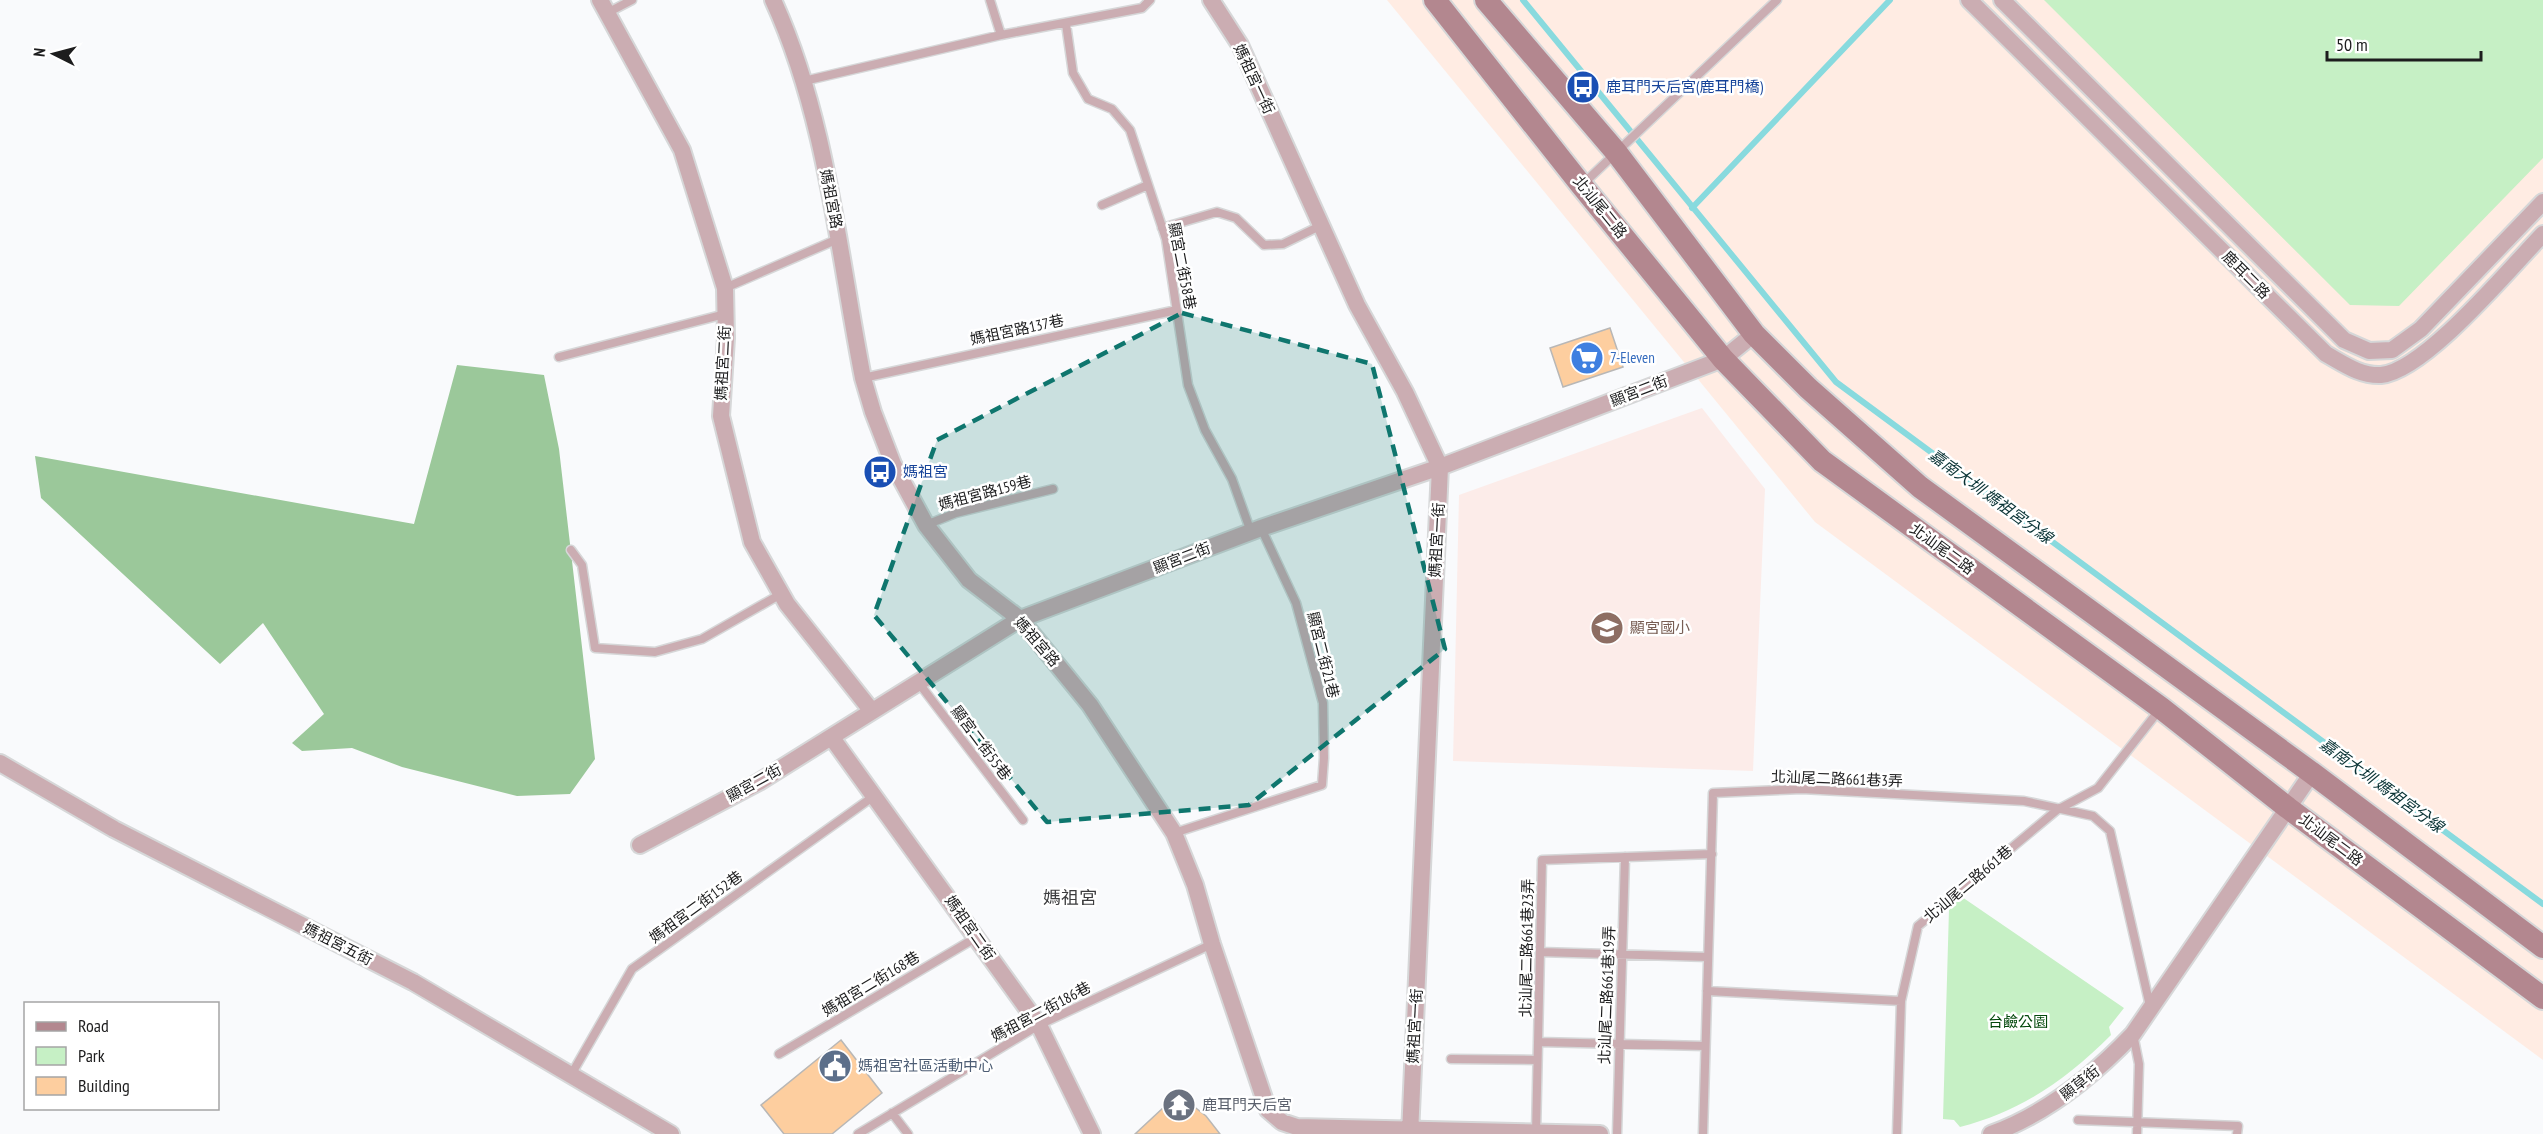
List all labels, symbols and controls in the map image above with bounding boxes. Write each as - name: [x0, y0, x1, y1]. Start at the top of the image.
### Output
- north arrow: [24, 24, 84, 84]
- scale bar: [2327, 24, 2482, 62]
- text: 50 m: [2336, 33, 2368, 56]
- street label: 媽祖宮一街: [1230, 41, 1279, 117]
- text: N: [29, 47, 49, 58]
- bus stop icon: 鹿耳門天后宮(鹿耳門橋): [1565, 69, 1601, 105]
- place label: 鹿耳門天后宮(鹿耳門橋): [1606, 77, 1763, 96]
- street label: 媽祖宮路: [816, 168, 847, 230]
- street label: 北汕尾二路: [1569, 172, 1631, 242]
- street label: 顯宮二街58巷: [1165, 221, 1200, 311]
- street label: 鹿耳二路: [2218, 247, 2274, 303]
- street label: 媽祖宮路137巷: [968, 310, 1065, 349]
- street label: 媽祖宮二街: [711, 325, 734, 401]
- supermarket icon: 7-Eleven: [1569, 340, 1605, 376]
- place label: 7-Eleven: [1610, 348, 1655, 367]
- street label: 顯宮二街: [1607, 371, 1670, 410]
- water label: 嘉南大圳 媽祖宮分線: [1925, 445, 2058, 549]
- bus stop icon: 媽祖宮: [862, 454, 898, 490]
- place label: 媽祖宮: [903, 462, 948, 481]
- street label: 媽祖宮路159巷: [936, 471, 1033, 514]
- street label: 媽祖宮一街: [1425, 502, 1448, 578]
- street label: 北汕尾二路: [1906, 519, 1978, 578]
- street label: 顯宮二街: [1150, 538, 1213, 577]
- street label: 顯宮二街21巷: [1304, 610, 1343, 700]
- school or university icon: 顯宮國小: [1589, 610, 1625, 646]
- street label: 媽祖宮路: [1011, 613, 1064, 671]
- place label: 顯宮國小: [1630, 618, 1690, 637]
- street label: 顯宮二街55巷: [947, 702, 1016, 784]
- water label: 嘉南大圳 媽祖宮分線: [2316, 734, 2449, 838]
- street label: 顯宮二街: [723, 760, 785, 805]
- street label: 北汕尾二路661巷3弄: [1771, 767, 1903, 790]
- street label: 北汕尾二路: [2296, 809, 2367, 870]
- street label: 北汕尾二路661巷: [1919, 841, 2016, 926]
- street label: 媽祖宮二街152巷: [646, 867, 746, 947]
- street label: 北汕尾二路661巷23弄: [1516, 878, 1537, 1018]
- district label: 媽祖宮: [1043, 886, 1097, 909]
- street label: 媽祖宮二街: [941, 892, 1000, 964]
- street label: 媽祖宮五街: [300, 918, 376, 969]
- street label: 北汕尾二路661巷19弄: [1595, 925, 1618, 1065]
- street label: 媽祖宮二街168巷: [819, 947, 923, 1020]
- street label: 媽祖宮二街186巷: [988, 977, 1094, 1046]
- street label: 媽祖宮一街: [1403, 988, 1426, 1064]
- legend: [24, 1002, 219, 1110]
- park label: 台鹼公園: [1988, 1012, 2048, 1031]
- text: Road: [78, 1014, 109, 1037]
- text: Park: [78, 1044, 105, 1067]
- public building icon: 媽祖宮社區活動中心: [817, 1048, 853, 1084]
- place label: 媽祖宮社區活動中心: [858, 1056, 993, 1075]
- street label: 顯草街: [2056, 1061, 2103, 1104]
- text: Building: [78, 1074, 130, 1097]
- temple icon: 鹿耳門天后宮: [1161, 1087, 1197, 1123]
- place label: 鹿耳門天后宮: [1202, 1095, 1292, 1114]

